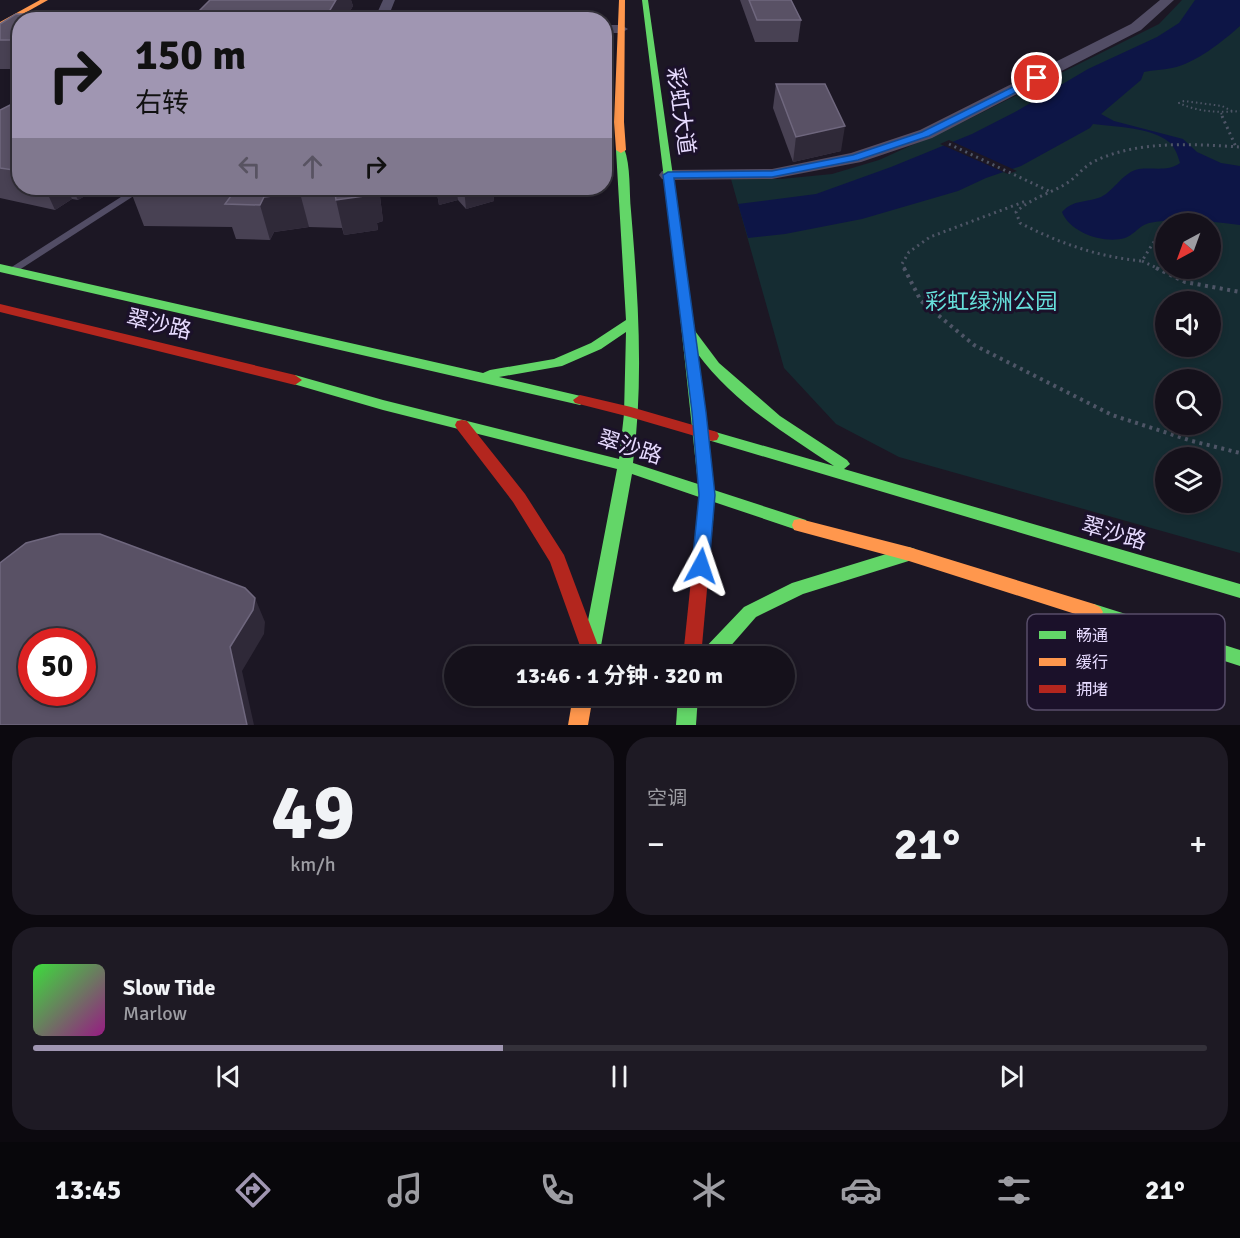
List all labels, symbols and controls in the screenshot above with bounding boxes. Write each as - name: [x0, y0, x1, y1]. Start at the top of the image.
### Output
- text: 150 m: [135, 30, 246, 81]
- icon: right: [36, 36, 114, 114]
- pin: [1011, 52, 1062, 103]
- icon: arrive: [1020, 61, 1053, 94]
- street label: 彩虹大道: [662, 66, 700, 156]
- text: 右转: [135, 87, 189, 120]
- icon: left: [233, 150, 266, 183]
- icon: ahead: [296, 150, 329, 183]
- icon: right: [359, 150, 392, 183]
- north arrow: [1155, 213, 1221, 279]
- map controls: [1155, 213, 1221, 513]
- park label: 彩虹绿洲公园: [925, 288, 1057, 315]
- button: sound: [1155, 291, 1221, 357]
- street label: 翠沙路: [124, 303, 194, 345]
- button: search: [1155, 369, 1221, 435]
- street label: 翠沙路: [594, 424, 666, 470]
- button: layers: [1155, 447, 1221, 513]
- street label: 翠沙路: [1079, 511, 1149, 555]
- position arrow: [669, 534, 733, 598]
- legend: [1027, 614, 1225, 710]
- text: 畅通: [1076, 626, 1108, 646]
- speed limit sign: 50: [18, 628, 96, 706]
- text: 缓行: [1076, 653, 1108, 673]
- text: 13:46 · 1 分钟 · 320 m: [516, 662, 723, 689]
- text: 拥堵: [1076, 680, 1108, 700]
- text: 49: [271, 765, 355, 861]
- text: 空调: [647, 786, 687, 811]
- text: 21°: [894, 817, 960, 872]
- text: −: [647, 824, 665, 865]
- text: +: [1189, 824, 1207, 865]
- text: km/h: [290, 852, 336, 877]
- text: Slow Tide: [123, 974, 215, 1001]
- text: Marlow: [123, 1001, 187, 1026]
- icon: previous: [212, 1060, 245, 1093]
- icon: pause: [603, 1060, 636, 1093]
- icon: next: [995, 1060, 1028, 1093]
- icon: directions: [232, 1169, 274, 1211]
- icon: music: [384, 1169, 426, 1211]
- icon: phone: [536, 1169, 578, 1211]
- icon: climate: [688, 1169, 730, 1211]
- icon: car: [840, 1169, 882, 1211]
- icon: filters: [993, 1169, 1035, 1211]
- text: 13:45: [55, 1174, 121, 1207]
- text: 21°: [1145, 1174, 1185, 1207]

